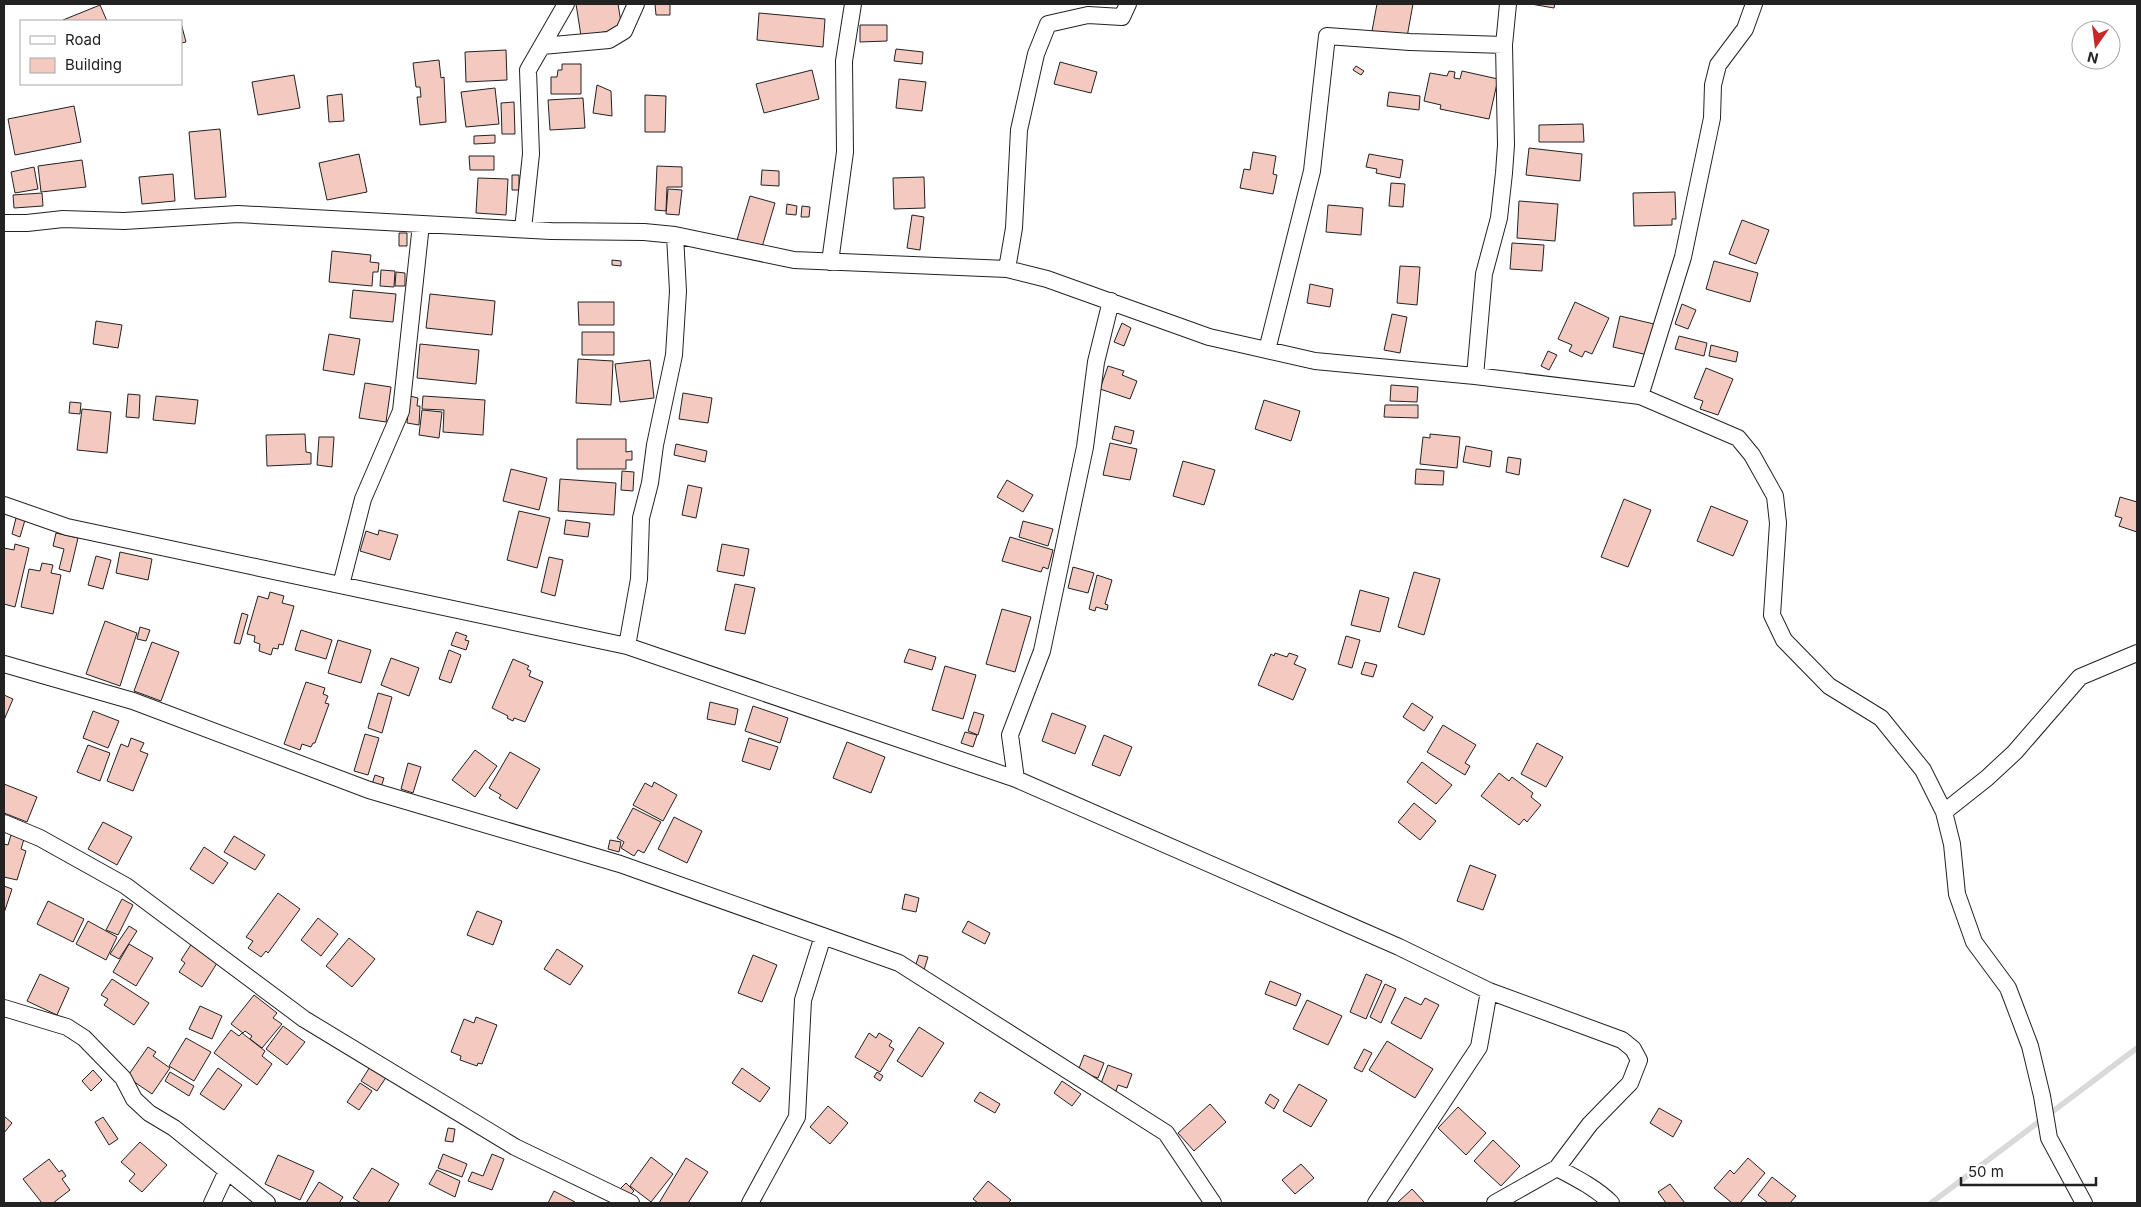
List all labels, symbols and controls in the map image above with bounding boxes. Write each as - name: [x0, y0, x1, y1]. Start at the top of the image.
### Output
- legend: [20, 20, 182, 85]
- north arrow: [2071, 20, 2121, 70]
- text: Road: [65, 30, 101, 49]
- text: N: [2086, 49, 2100, 68]
- text: Building: [65, 55, 122, 74]
- scale bar: [1961, 1154, 2096, 1186]
- text: 50 m: [1968, 1162, 2004, 1181]

